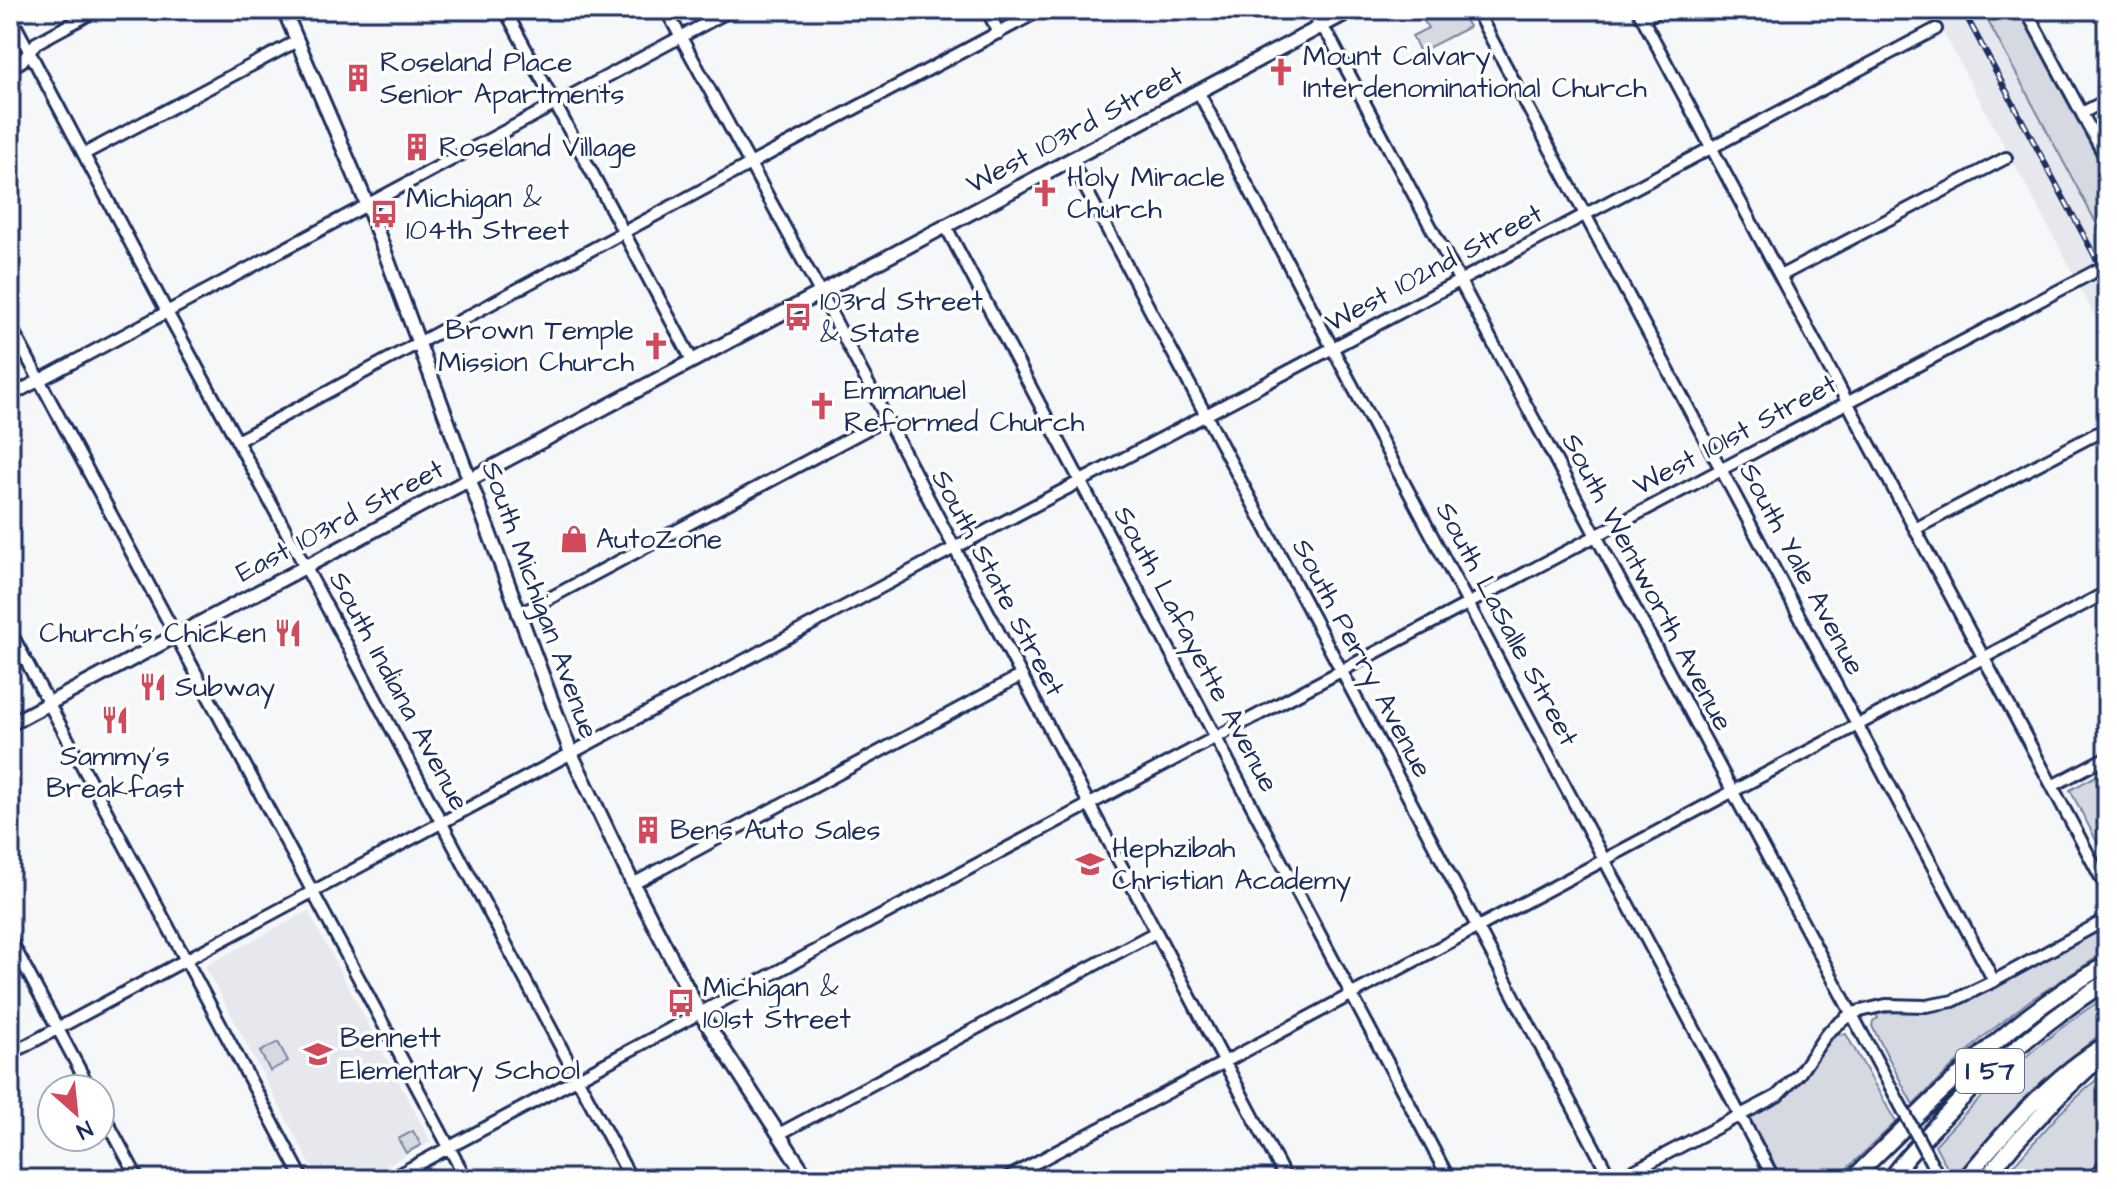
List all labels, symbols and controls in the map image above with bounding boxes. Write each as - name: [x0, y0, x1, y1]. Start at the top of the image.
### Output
- place label: Mount Calvary Interdenominational Church: [1303, 37, 1647, 108]
- place label: Roseland Place Senior Apartments: [380, 43, 625, 114]
- street label: West 103rd Street: [959, 56, 1191, 204]
- church icon: Mount Calvary Interdenominational Church: [1266, 57, 1296, 87]
- building icon: Roseland Place Senior Apartments: [343, 63, 373, 93]
- place label: Roseland Village: [439, 128, 637, 168]
- building icon: Roseland Village: [402, 132, 432, 162]
- place label: Holy Miracle Church: [1067, 158, 1225, 229]
- church icon: Holy Miracle Church: [1030, 178, 1060, 208]
- place label: Michigan & 104th Street: [406, 179, 570, 250]
- street label: West 102nd Street: [1318, 194, 1550, 342]
- bus stop icon: Michigan & 104th Street: [369, 199, 399, 229]
- place label: 103rd Street & State: [820, 282, 984, 353]
- bus stop icon: 103rd Street & State: [783, 302, 813, 332]
- place label: Brown Temple Mission Church: [438, 311, 634, 382]
- church icon: Brown Temple Mission Church: [641, 331, 671, 361]
- street label: West 101st Street: [1626, 364, 1844, 505]
- place label: Emmanuel Reformed Church: [844, 371, 1085, 442]
- church icon: Emmanuel Reformed Church: [807, 391, 837, 421]
- street label: South Wentworth Avenue: [1552, 426, 1742, 738]
- street label: East 103rd Street: [229, 449, 451, 592]
- street label: South Michigan Avenue: [471, 456, 608, 744]
- street label: South Yale Avenue: [1730, 456, 1874, 682]
- street label: South State Street: [922, 463, 1075, 704]
- street label: South LaSalle Street: [1426, 495, 1588, 754]
- street label: South Lafayette Avenue: [1102, 499, 1288, 800]
- place label: AutoZone: [596, 520, 722, 559]
- shop icon: AutoZone: [559, 524, 589, 554]
- street label: South Perry Avenue: [1281, 531, 1442, 785]
- street label: South Indiana Avenue: [319, 564, 479, 818]
- place label: Church's Chicken: [39, 614, 266, 653]
- restaurant icon: Church's Chicken: [273, 618, 303, 648]
- place label: Subway: [175, 668, 275, 709]
- restaurant icon: Subway: [138, 672, 168, 702]
- restaurant icon: Sammy's Breakfast: [100, 705, 130, 735]
- place label: Sammy's Breakfast: [46, 737, 185, 808]
- place label: Bens Auto Sales: [670, 811, 881, 850]
- building icon: Bens Auto Sales: [633, 815, 663, 845]
- place label: Hephzibah Christian Academy: [1112, 829, 1351, 902]
- school or university icon: Hephzibah Christian Academy: [1075, 849, 1105, 879]
- place label: Michigan & 101st Street: [703, 968, 851, 1039]
- bus stop icon: Michigan & 101st Street: [666, 988, 696, 1018]
- place label: Bennett Elementary School: [340, 1019, 580, 1092]
- school or university icon: Bennett Elementary School: [303, 1039, 333, 1069]
- road number: I 57: [1956, 1049, 2024, 1093]
- north arrow: [36, 1073, 116, 1153]
- text: N: [71, 1113, 98, 1147]

